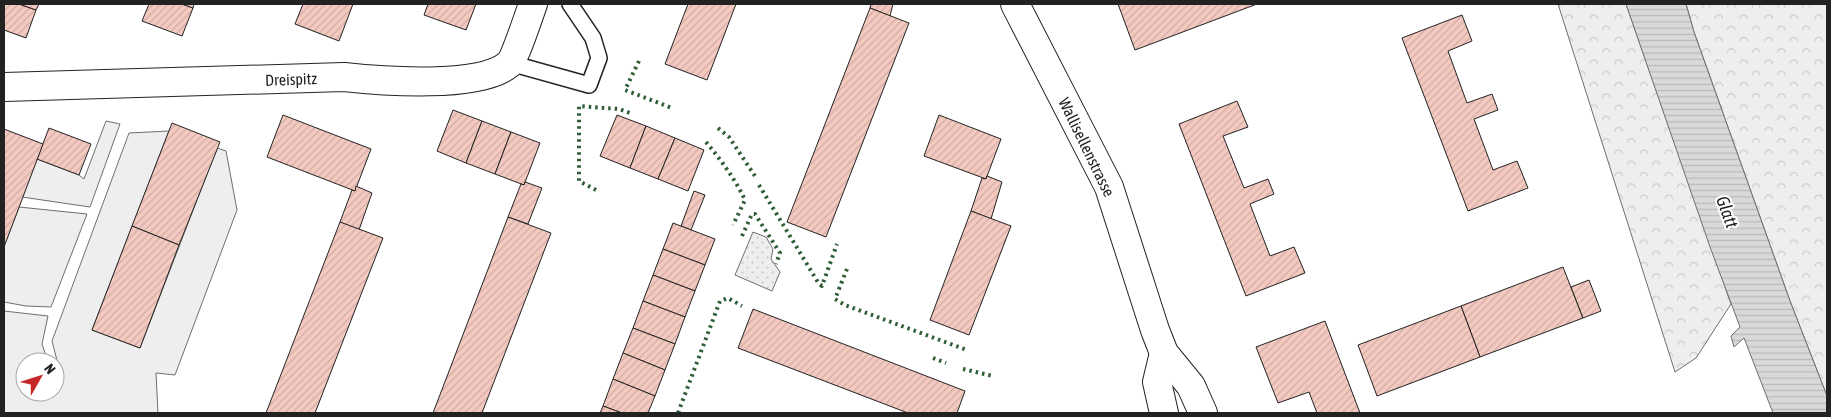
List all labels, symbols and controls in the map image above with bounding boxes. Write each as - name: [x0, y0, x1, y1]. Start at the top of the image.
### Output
- street label: Dreispitz: [265, 69, 318, 90]
- street label: Wallisellenstrasse: [1055, 95, 1119, 199]
- water label: Glatt: [1712, 193, 1743, 232]
- north arrow: [15, 352, 65, 402]
- text: N: [41, 361, 59, 377]

